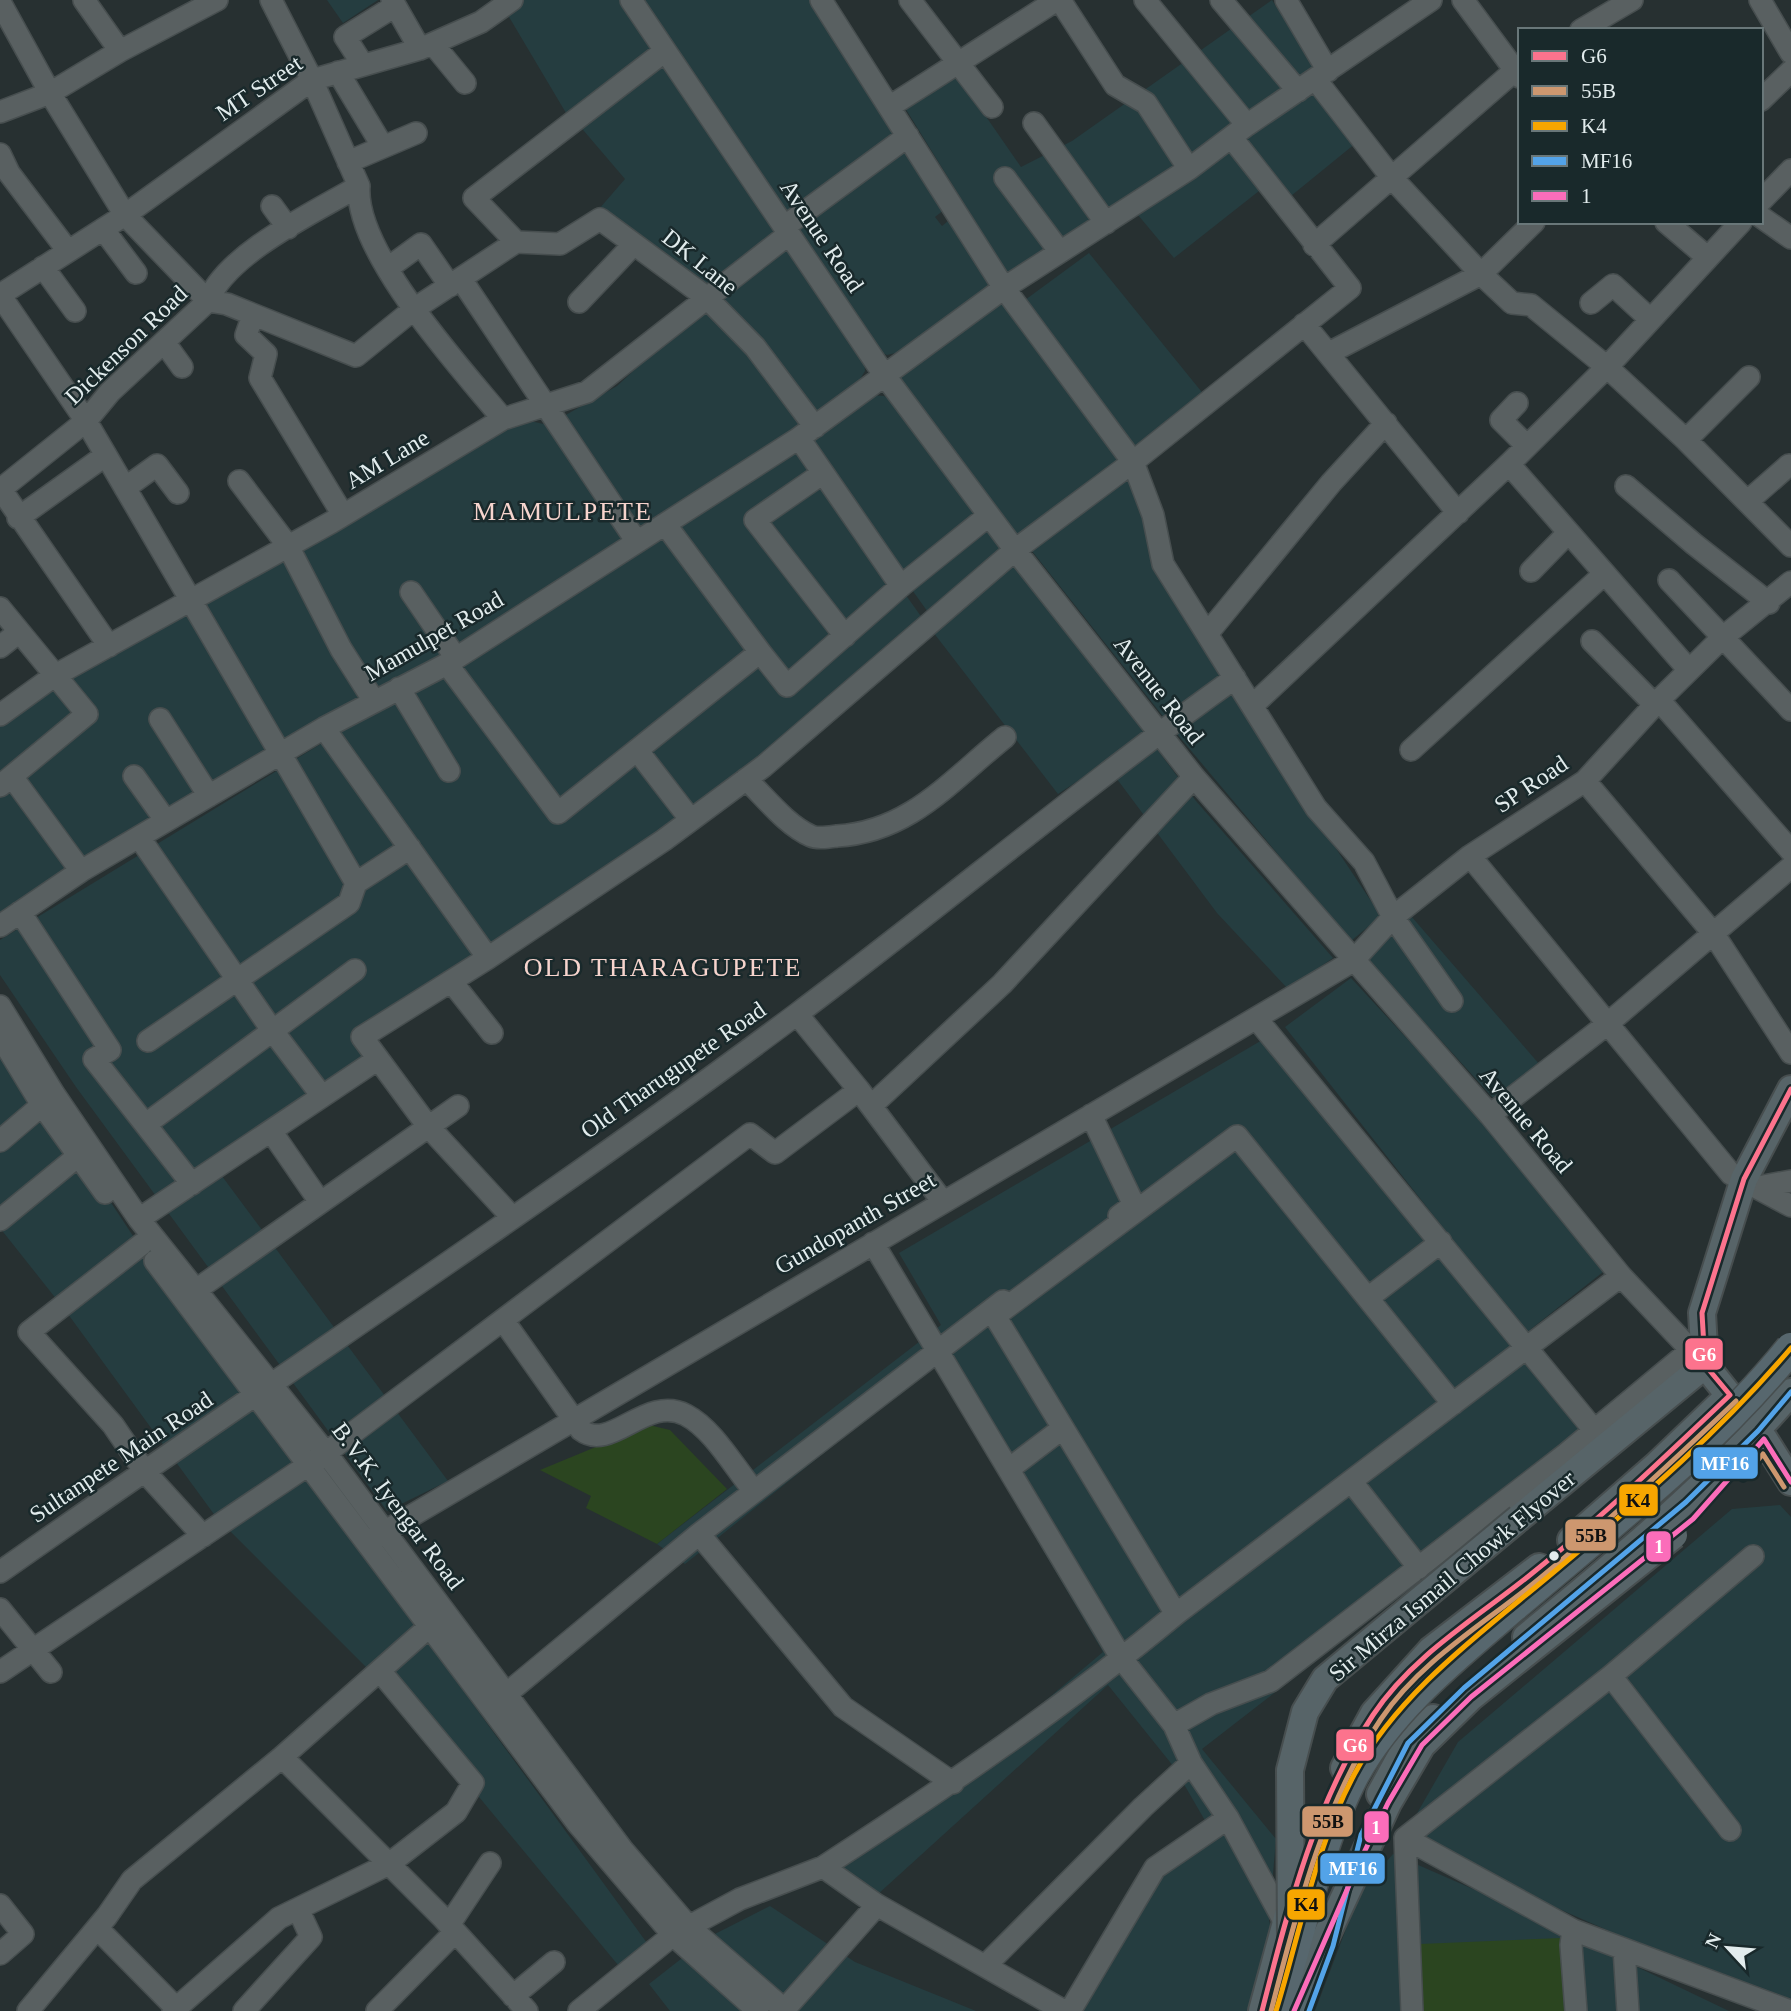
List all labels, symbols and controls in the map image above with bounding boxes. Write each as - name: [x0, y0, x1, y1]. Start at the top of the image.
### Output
- legend: [1518, 28, 1763, 224]
- text: G6: [1581, 44, 1607, 68]
- street label: MT Street: [211, 50, 307, 126]
- text: 55B: [1581, 79, 1616, 103]
- text: K4: [1581, 114, 1607, 138]
- text: MF16: [1581, 149, 1632, 173]
- street label: Avenue Road: [775, 175, 869, 297]
- text: 1: [1581, 184, 1592, 208]
- street label: DK Lane: [657, 224, 743, 300]
- street label: Dickenson Road: [60, 280, 192, 410]
- street label: AM Lane: [341, 424, 433, 494]
- district label: MAMULPETE: [473, 497, 653, 526]
- street label: Mamulpet Road: [360, 586, 508, 686]
- street label: Avenue Road: [1109, 631, 1209, 749]
- street label: SP Road: [1490, 750, 1572, 818]
- district label: OLD THARAGUPETE: [524, 953, 802, 982]
- street label: Old Tharugupete Road: [576, 996, 770, 1144]
- street label: Avenue Road: [1474, 1062, 1578, 1178]
- street label: Gundopanth Street: [770, 1166, 940, 1279]
- line badge: G6: [1684, 1337, 1724, 1371]
- text: G6: [1692, 1344, 1716, 1365]
- street label: Sultanpete Main Road: [25, 1386, 217, 1528]
- street label: B.V.K. Iyengar Road: [327, 1418, 469, 1594]
- line badge: MF16: [1692, 1446, 1759, 1480]
- text: MF16: [1701, 1453, 1749, 1474]
- street label: Sir Mirza Ismail Chowk Flyover: [1324, 1465, 1580, 1687]
- line badge: K4: [1618, 1483, 1659, 1517]
- text: K4: [1626, 1490, 1651, 1511]
- line badge: 55B: [1564, 1518, 1617, 1552]
- text: 55B: [1575, 1525, 1607, 1546]
- line badge: 1: [1645, 1530, 1672, 1563]
- text: 1: [1654, 1536, 1664, 1557]
- unlabelled marker: [1547, 1549, 1561, 1563]
- line badge: G6: [1335, 1728, 1375, 1762]
- text: G6: [1343, 1735, 1367, 1756]
- line badge: 55B: [1301, 1805, 1354, 1838]
- line badge: 1: [1363, 1810, 1390, 1844]
- text: 55B: [1312, 1811, 1344, 1832]
- text: 1: [1371, 1817, 1381, 1838]
- line badge: MF16: [1319, 1852, 1386, 1885]
- text: MF16: [1329, 1858, 1377, 1879]
- line badge: K4: [1286, 1888, 1326, 1921]
- text: K4: [1294, 1894, 1319, 1915]
- north arrow: [1693, 1913, 1763, 1983]
- text: N: [1701, 1930, 1726, 1952]

